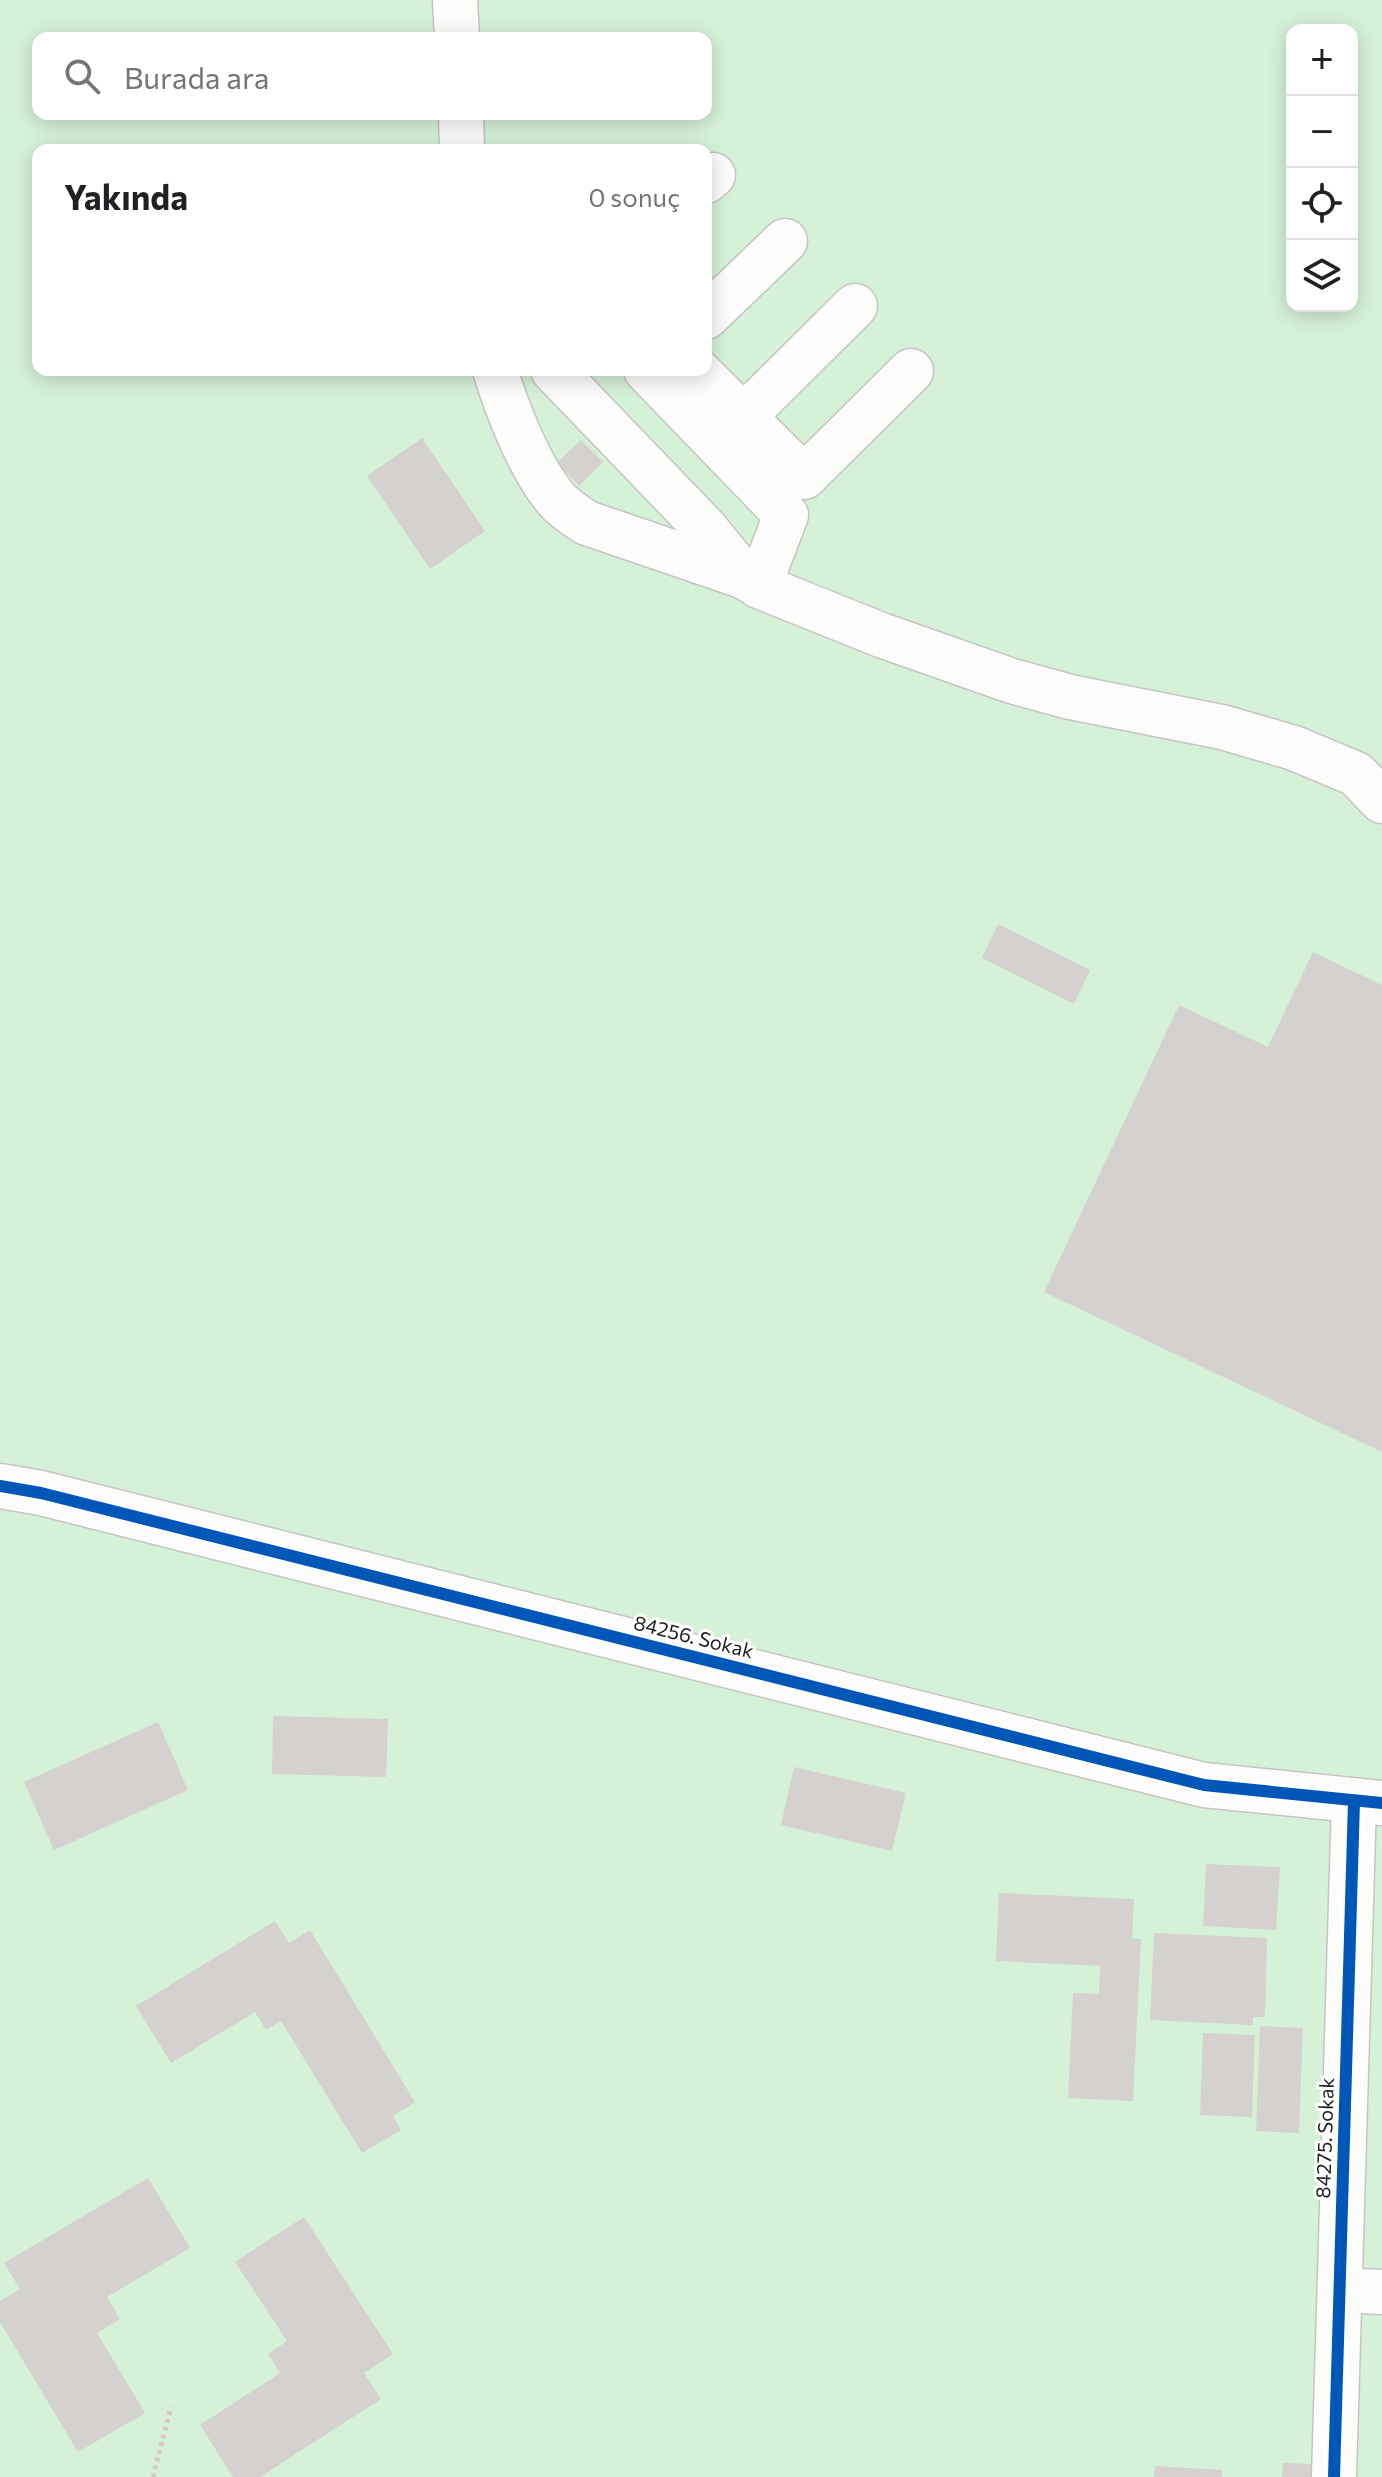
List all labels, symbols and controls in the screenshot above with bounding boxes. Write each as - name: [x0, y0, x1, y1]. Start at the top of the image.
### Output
- map controls: [1286, 24, 1358, 312]
- button: +: [1286, 24, 1358, 96]
- search box: [32, 32, 712, 120]
- icon: search: [60, 54, 104, 98]
- text: Burada ara: [124, 58, 269, 95]
- button: −: [1286, 96, 1358, 168]
- button: locate: [1286, 168, 1358, 240]
- text: Yakında: [64, 175, 188, 217]
- text: 0 sonuç: [588, 181, 680, 212]
- button: layers: [1286, 240, 1358, 312]
- street label: 84256. Sokak: [632, 1610, 757, 1663]
- street label: 84275. Sokak: [1310, 2077, 1338, 2199]

